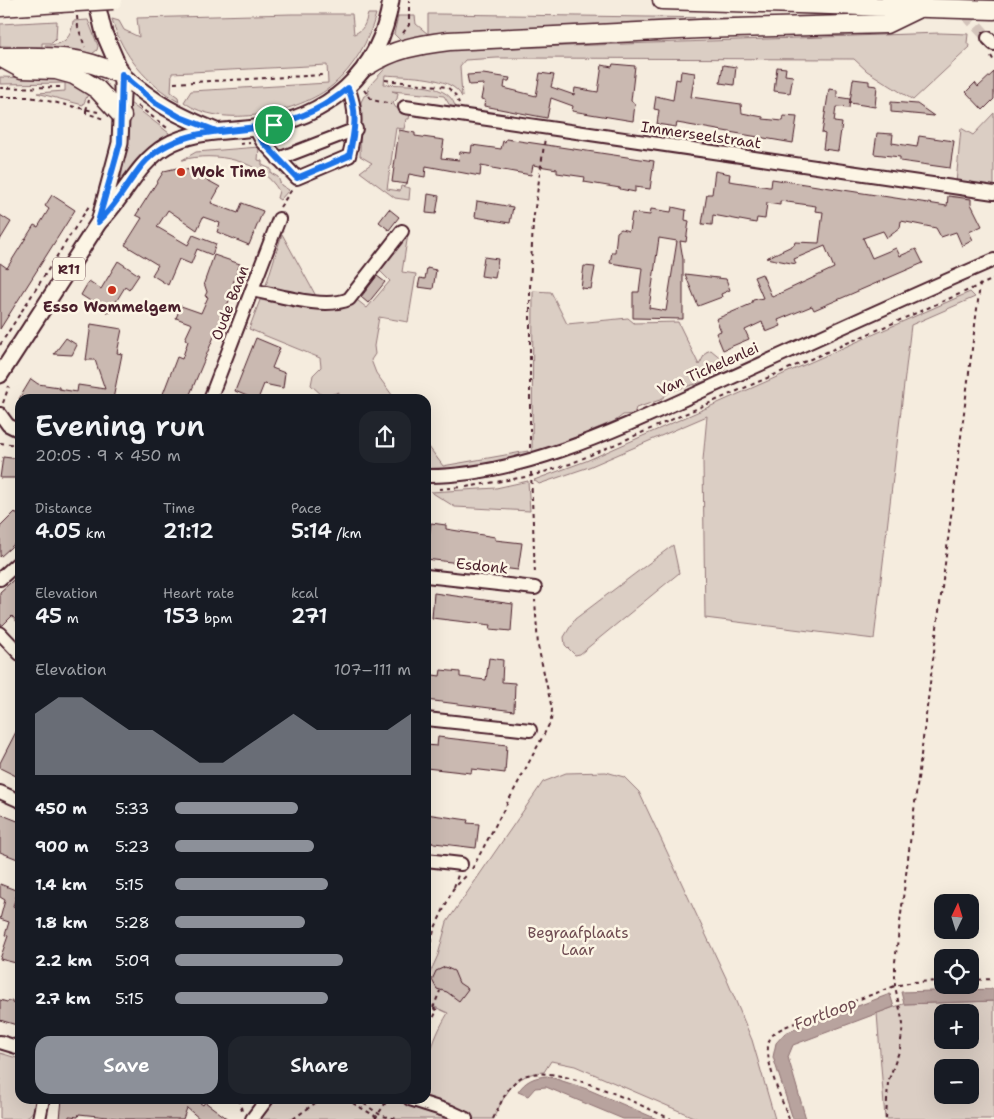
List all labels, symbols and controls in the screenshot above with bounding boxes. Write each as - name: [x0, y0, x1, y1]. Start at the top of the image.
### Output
- pin: [253, 104, 295, 146]
- icon: arrive: [260, 111, 288, 139]
- street label: Immerseelstraat: [640, 117, 762, 153]
- place label: Wok Time: [191, 162, 266, 182]
- marker: Wok Time: [175, 166, 187, 178]
- road number: R11: [53, 258, 85, 280]
- street label: Oude Baan: [207, 263, 253, 343]
- marker: Esso Wommelgem: [106, 284, 118, 296]
- place label: Esso Wommelgem: [43, 297, 182, 317]
- street label: Van Tichelenlei: [654, 338, 762, 400]
- text: Evening run: [35, 407, 205, 445]
- button: share: [359, 411, 411, 463]
- text: 20:05 · 9 × 450 m: [35, 445, 181, 466]
- text: Distance: [35, 499, 92, 517]
- text: Time: [163, 499, 195, 517]
- text: Pace: [291, 499, 322, 517]
- text: 4.05: [35, 517, 81, 545]
- text: 21:12: [163, 517, 214, 545]
- text: 5:14: [291, 517, 332, 545]
- text: km: [81, 524, 106, 542]
- text: /km: [332, 524, 362, 542]
- street label: Esdonk: [455, 553, 509, 579]
- text: Elevation: [35, 584, 98, 602]
- text: Heart rate: [163, 584, 234, 602]
- text: kcal: [291, 584, 318, 602]
- text: 45: [35, 602, 62, 630]
- text: 153: [163, 602, 199, 630]
- text: 271: [291, 602, 328, 630]
- text: m: [62, 609, 79, 627]
- text: bpm: [199, 609, 232, 627]
- text: Elevation: [35, 659, 107, 680]
- text: 107–111 m: [334, 659, 411, 680]
- text: 450 m: [35, 798, 87, 819]
- text: 5:33: [115, 798, 149, 819]
- text: 900 m: [35, 836, 89, 857]
- text: 5:23: [115, 836, 149, 857]
- text: 1.4 km: [35, 874, 87, 895]
- text: 5:15: [115, 874, 144, 895]
- north arrow: [934, 894, 979, 939]
- map controls: [934, 894, 979, 1104]
- text: 1.8 km: [35, 912, 87, 933]
- text: 5:28: [115, 912, 150, 933]
- park label: Begraafplaats Laar: [527, 923, 629, 960]
- button: locate: [934, 949, 979, 994]
- text: 2.2 km: [35, 950, 92, 971]
- text: 5:09: [115, 950, 150, 971]
- text: 2.7 km: [35, 988, 90, 1009]
- text: 5:15: [115, 988, 144, 1009]
- water label: Fortloop: [791, 992, 860, 1035]
- button: +: [934, 1004, 979, 1049]
- button: Save: [35, 1036, 218, 1094]
- button: Share: [228, 1036, 411, 1094]
- button: −: [934, 1059, 979, 1104]

